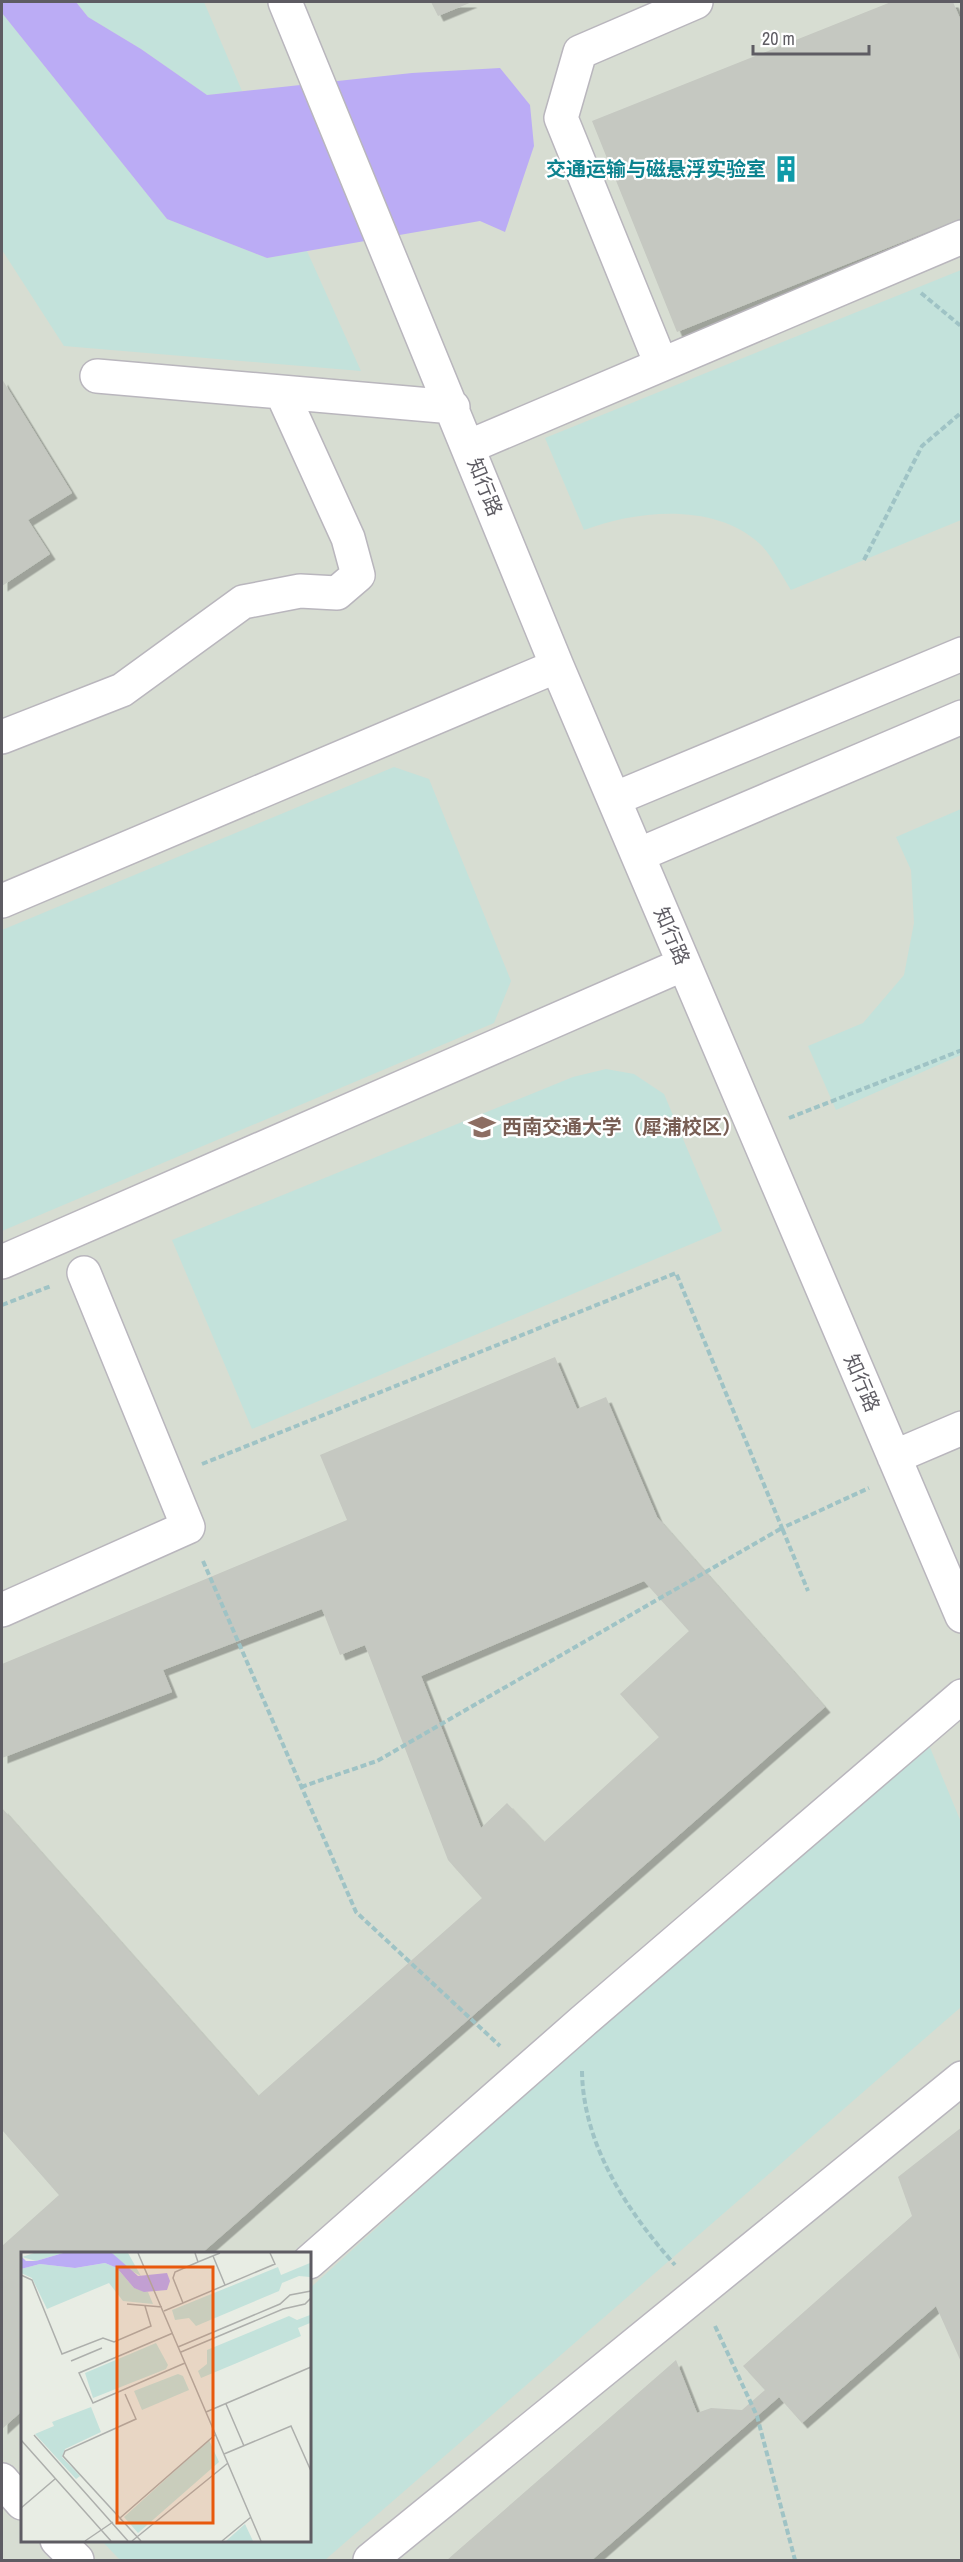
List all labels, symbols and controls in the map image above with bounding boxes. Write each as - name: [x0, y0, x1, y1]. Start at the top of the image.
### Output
- scale bar: [753, 18, 868, 56]
- text: 20 m: [762, 26, 795, 51]
- building icon: 交通运输与磁悬浮实验室: [771, 154, 801, 184]
- place label: 交通运输与磁悬浮实验室: [546, 155, 766, 182]
- street label: 知行路: [462, 454, 509, 520]
- street label: 知行路: [648, 903, 697, 969]
- school or university icon: 西南交通大学（犀浦校区）: [467, 1112, 497, 1142]
- place label: 西南交通大学（犀浦校区）: [502, 1113, 742, 1140]
- street label: 知行路: [838, 1350, 887, 1416]
- inset map: [21, 2252, 310, 2541]

